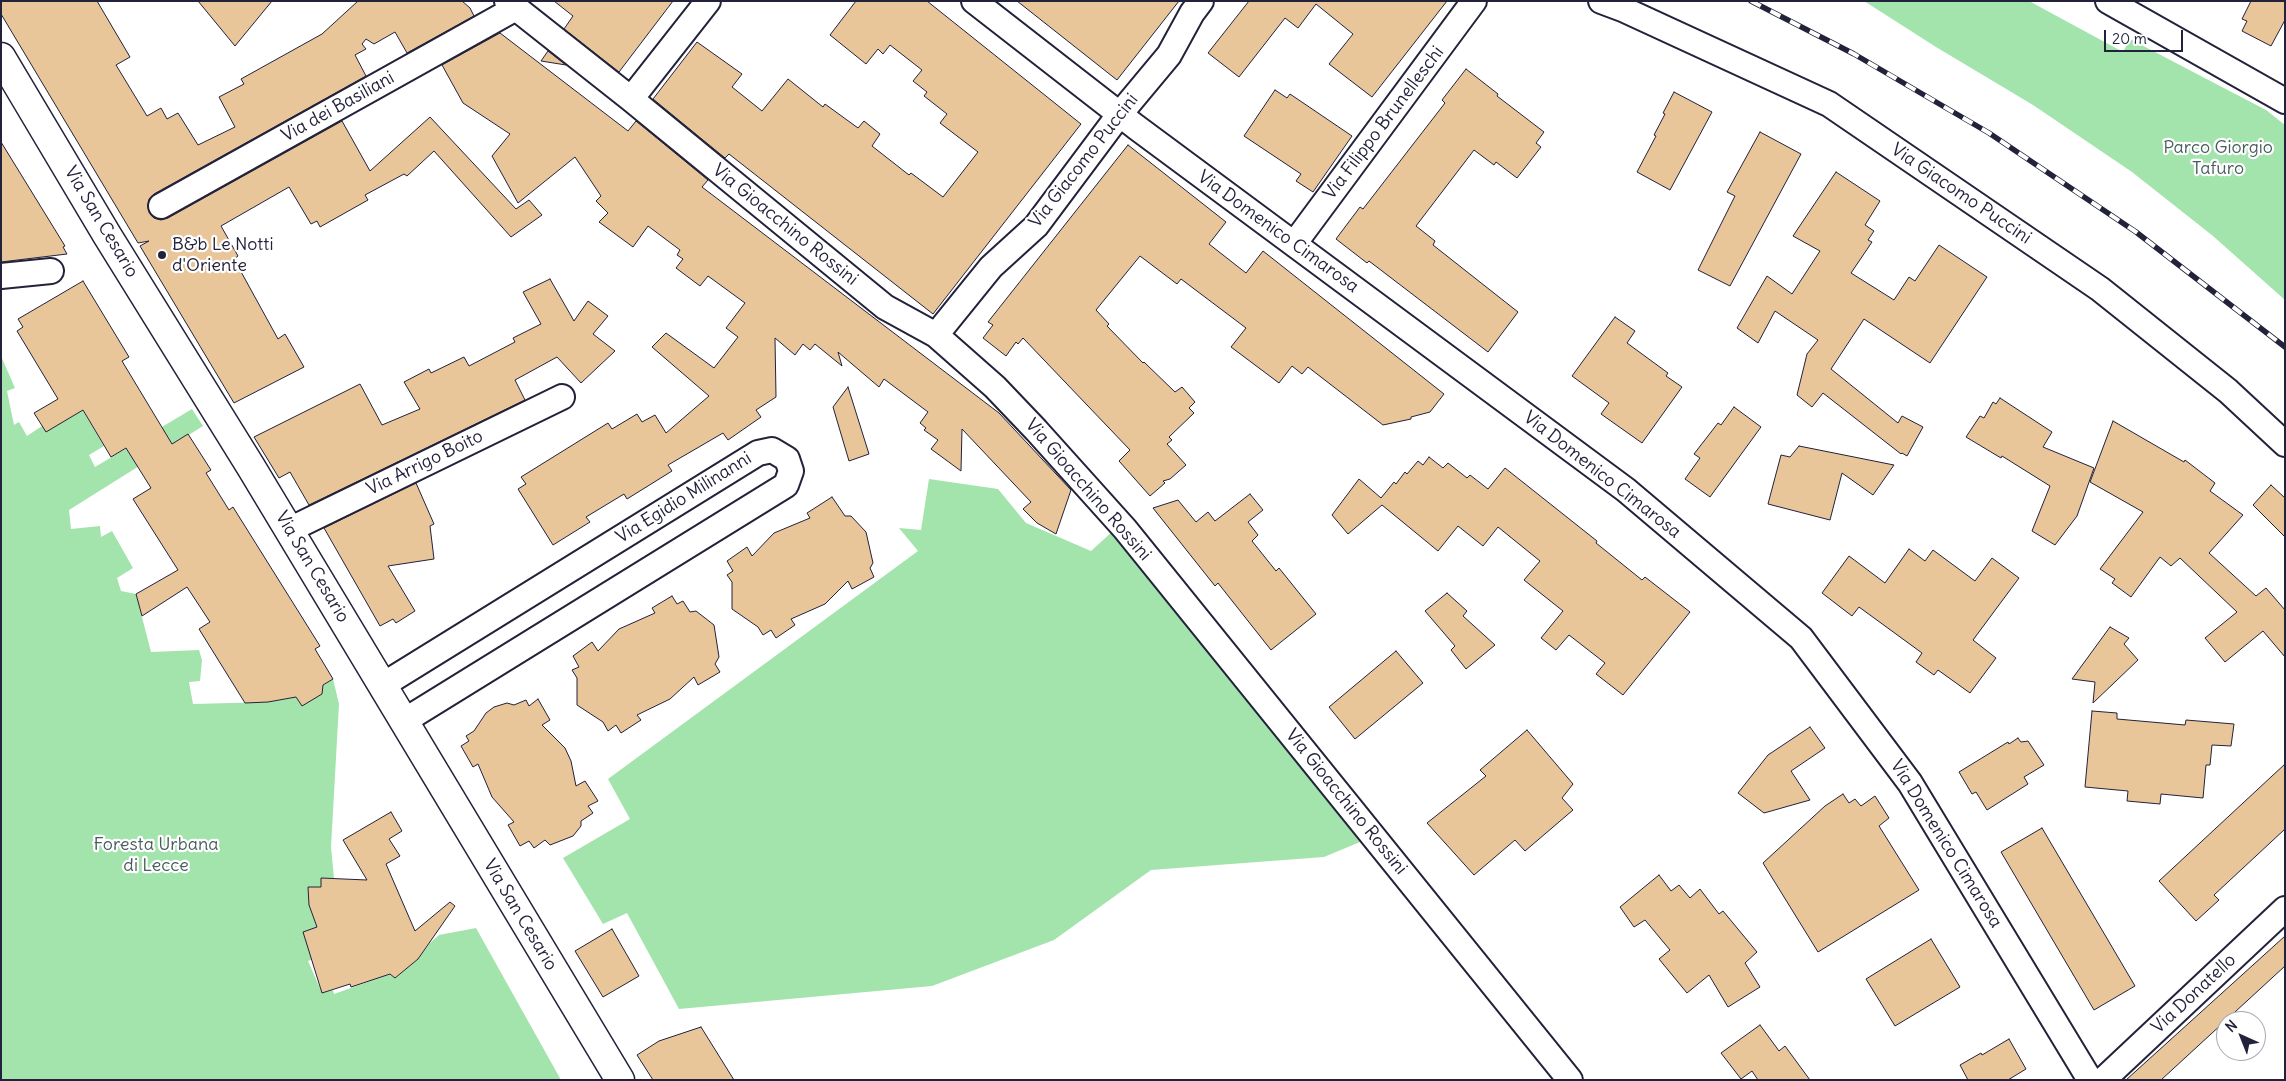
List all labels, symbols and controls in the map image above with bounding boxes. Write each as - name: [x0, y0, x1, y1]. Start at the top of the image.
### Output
- scale bar: [2106, 20, 2185, 52]
- text: 20 m: [2112, 29, 2147, 48]
- street label: Via Filippo Brunelleschi: [1319, 42, 1449, 204]
- street label: Via dei Basiliani: [278, 67, 398, 147]
- street label: Via Giacomo Puccini: [1025, 90, 1143, 232]
- park label: Parco Giorgio Tafuro: [2163, 137, 2273, 180]
- street label: Via Giacomo Puccini: [1887, 139, 2035, 249]
- street label: Via Gioacchino Rossini: [708, 160, 862, 290]
- street label: Via San Cesario: [59, 162, 143, 282]
- street label: Via Domenico Cimarosa: [1193, 166, 1363, 298]
- place label: B&b Le Notti d'Oriente: [172, 234, 273, 276]
- marker: B&b Le Notti d'Oriente: [156, 249, 168, 261]
- street label: Via Domenico Cimarosa: [1519, 407, 1685, 543]
- street label: Via Gioacchino Rossini: [1021, 415, 1155, 565]
- street label: Via Arrigo Boito: [363, 426, 487, 500]
- street label: Via Egidio Milinanni: [612, 448, 756, 548]
- street label: Via San Cesario: [270, 507, 354, 627]
- street label: Via Gioacchino Rossini: [1281, 725, 1411, 879]
- street label: Via Domenico Cimarosa: [1885, 756, 2007, 932]
- park label: Foresta Urbana di Lecce: [93, 834, 219, 876]
- street label: Via San Cesario: [478, 855, 562, 975]
- street label: Via Donatello: [2147, 950, 2241, 1038]
- north arrow: [2216, 1011, 2266, 1061]
- text: N: [2222, 1016, 2241, 1036]

